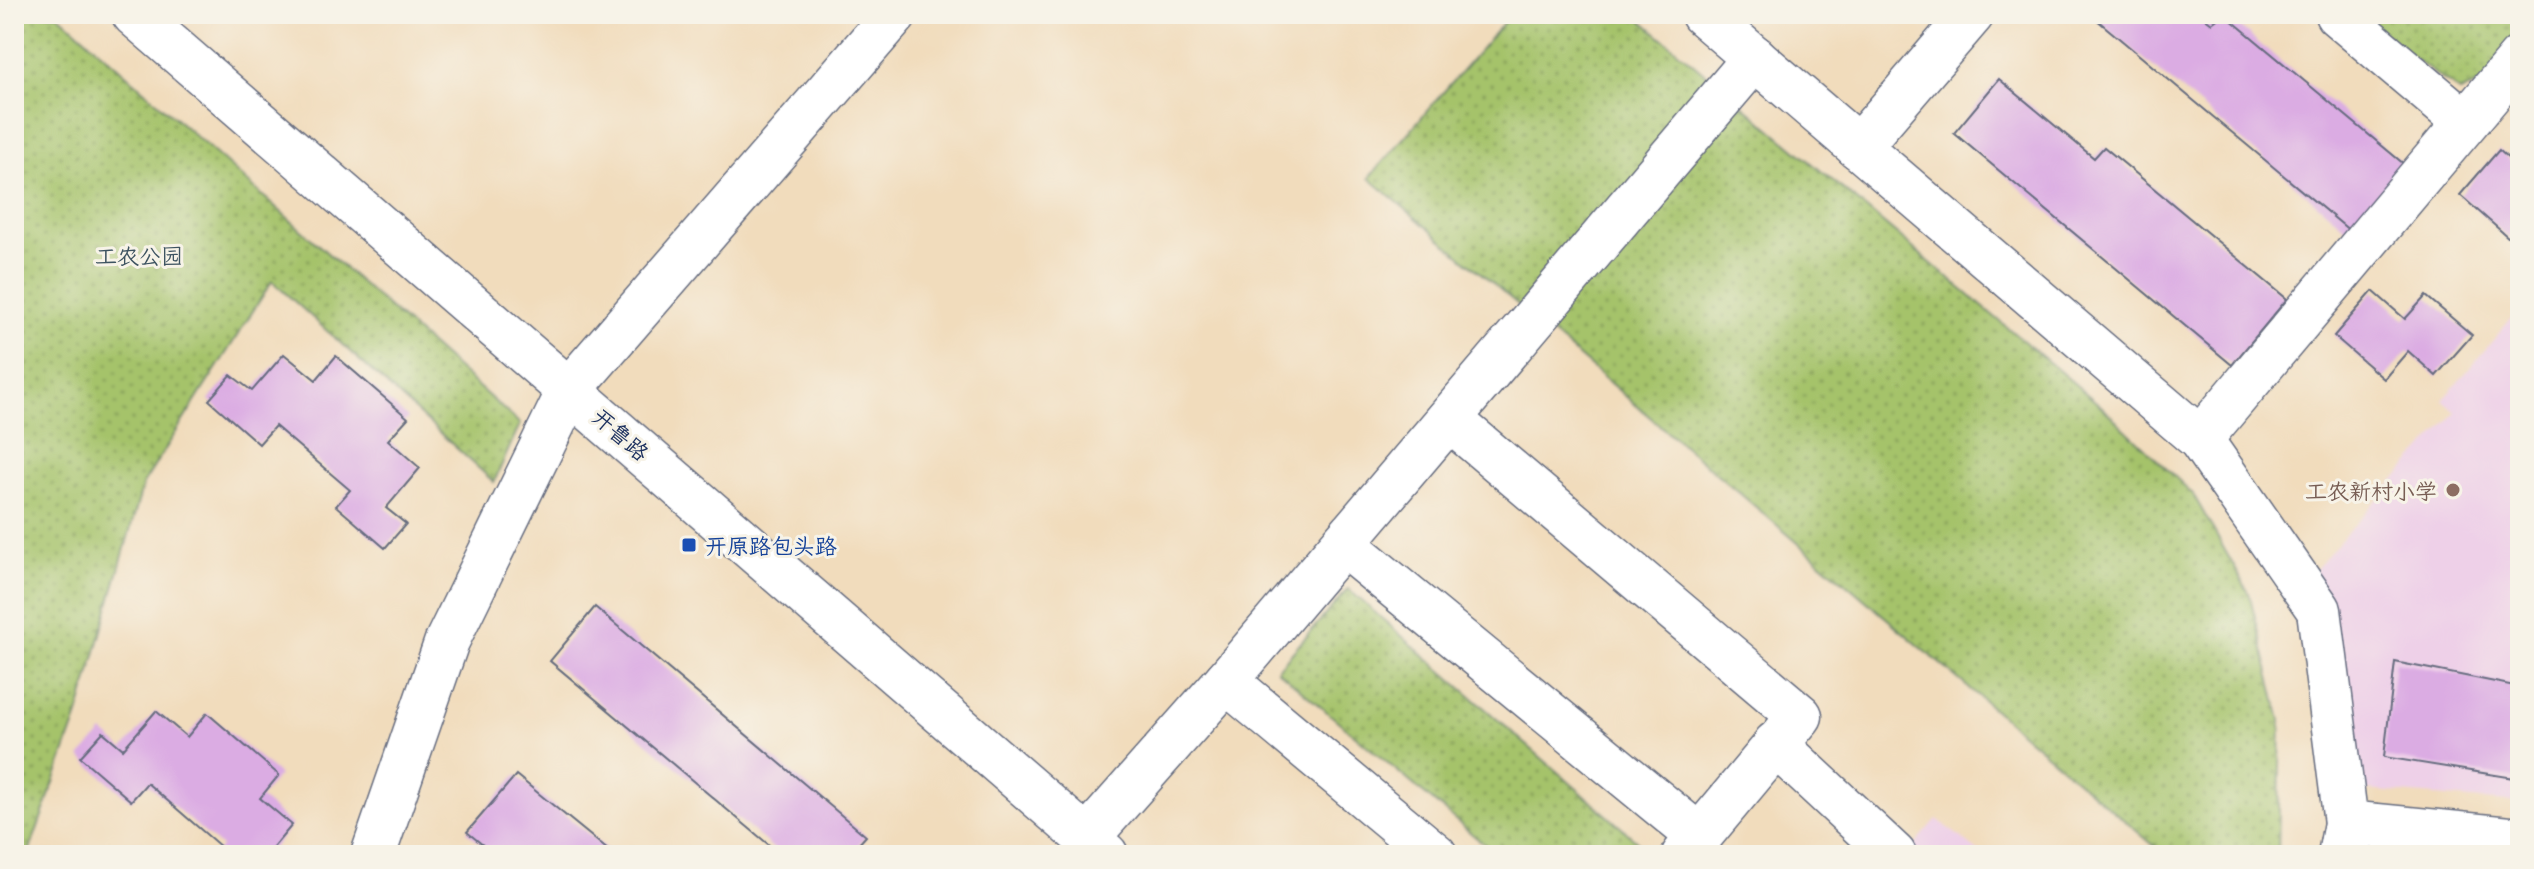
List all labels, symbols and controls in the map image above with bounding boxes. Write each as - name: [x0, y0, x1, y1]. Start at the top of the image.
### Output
- park label: 工农公园: [95, 241, 183, 270]
- street label: 开鲁路: [587, 401, 655, 467]
- place label: 工农新村小学: [2305, 476, 2437, 505]
- marker: 工农新村小学: [2444, 481, 2462, 499]
- place label: 开原路包头路: [705, 531, 837, 560]
- marker: 开原路包头路: [680, 536, 698, 554]

